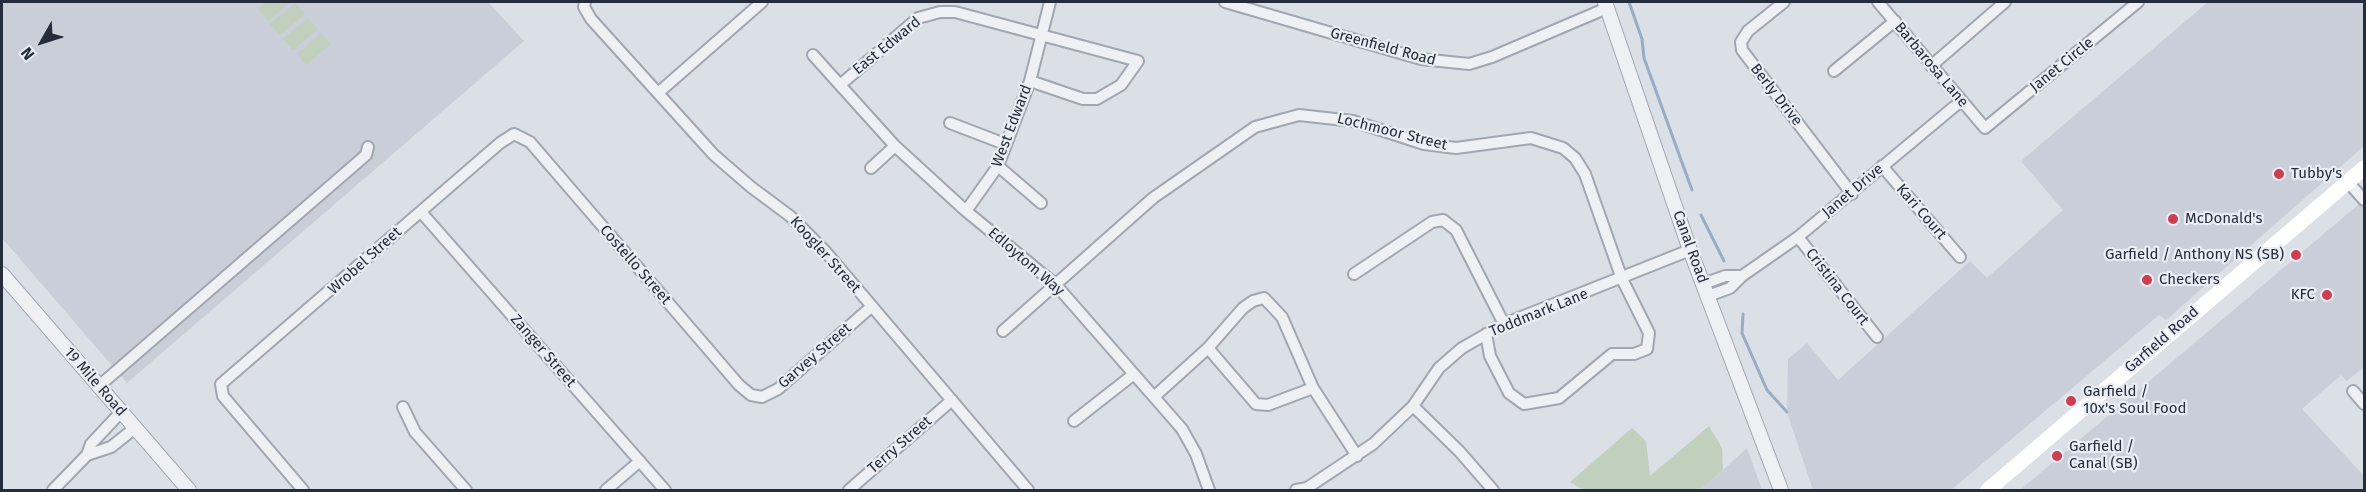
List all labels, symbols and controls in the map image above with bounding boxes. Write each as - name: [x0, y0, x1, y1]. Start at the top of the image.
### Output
- north arrow: [12, 12, 72, 72]
- street label: East Edward: [849, 13, 925, 79]
- street label: Barbarosa Lane: [1890, 19, 1972, 111]
- street label: Greenfield Road: [1328, 24, 1438, 70]
- street label: Janet Circle: [2027, 34, 2097, 96]
- text: N: [17, 44, 38, 64]
- street label: Berly Drive: [1746, 60, 1806, 130]
- street label: West Edward: [988, 82, 1036, 170]
- street label: Lochmoor Street: [1335, 110, 1449, 154]
- street label: Janet Drive: [1819, 160, 1887, 222]
- place label: Tubby's: [2291, 165, 2342, 183]
- marker: Tubby's: [2272, 167, 2286, 181]
- street label: Kari Court: [1892, 181, 1950, 243]
- street label: Canal Road: [1669, 208, 1711, 286]
- place label: McDonald's: [2185, 210, 2262, 228]
- marker: McDonald's: [2166, 212, 2180, 226]
- street label: Koogler Street: [786, 213, 864, 297]
- street label: Costello Street: [596, 222, 674, 308]
- street label: Wrobel Street: [325, 223, 405, 299]
- street label: Edloytom Way: [984, 224, 1068, 300]
- street label: Cristina Court: [1801, 245, 1873, 329]
- place label: Garfield / Anthony NS (SB): [2105, 246, 2284, 264]
- marker: Garfield / Anthony NS (SB): [2289, 248, 2303, 262]
- place label: Checkers: [2159, 271, 2220, 289]
- marker: Checkers: [2140, 273, 2154, 287]
- street label: Toddmark Lane: [1487, 285, 1591, 341]
- place label: KFC: [2291, 286, 2315, 304]
- marker: KFC: [2320, 288, 2334, 302]
- street label: Garfield Road: [2121, 303, 2203, 377]
- street label: Zanger Street: [506, 311, 580, 391]
- street label: Garvey Street: [775, 319, 855, 393]
- street label: 19 Mile Road: [60, 344, 130, 420]
- place label: Garfield / 10x's Soul Food: [2083, 383, 2187, 418]
- marker: Garfield / 10x's Soul Food: [2064, 394, 2078, 408]
- street label: Terry Street: [864, 412, 936, 478]
- place label: Garfield / Canal (SB): [2069, 438, 2138, 473]
- marker: Garfield / Canal (SB): [2050, 449, 2064, 463]

